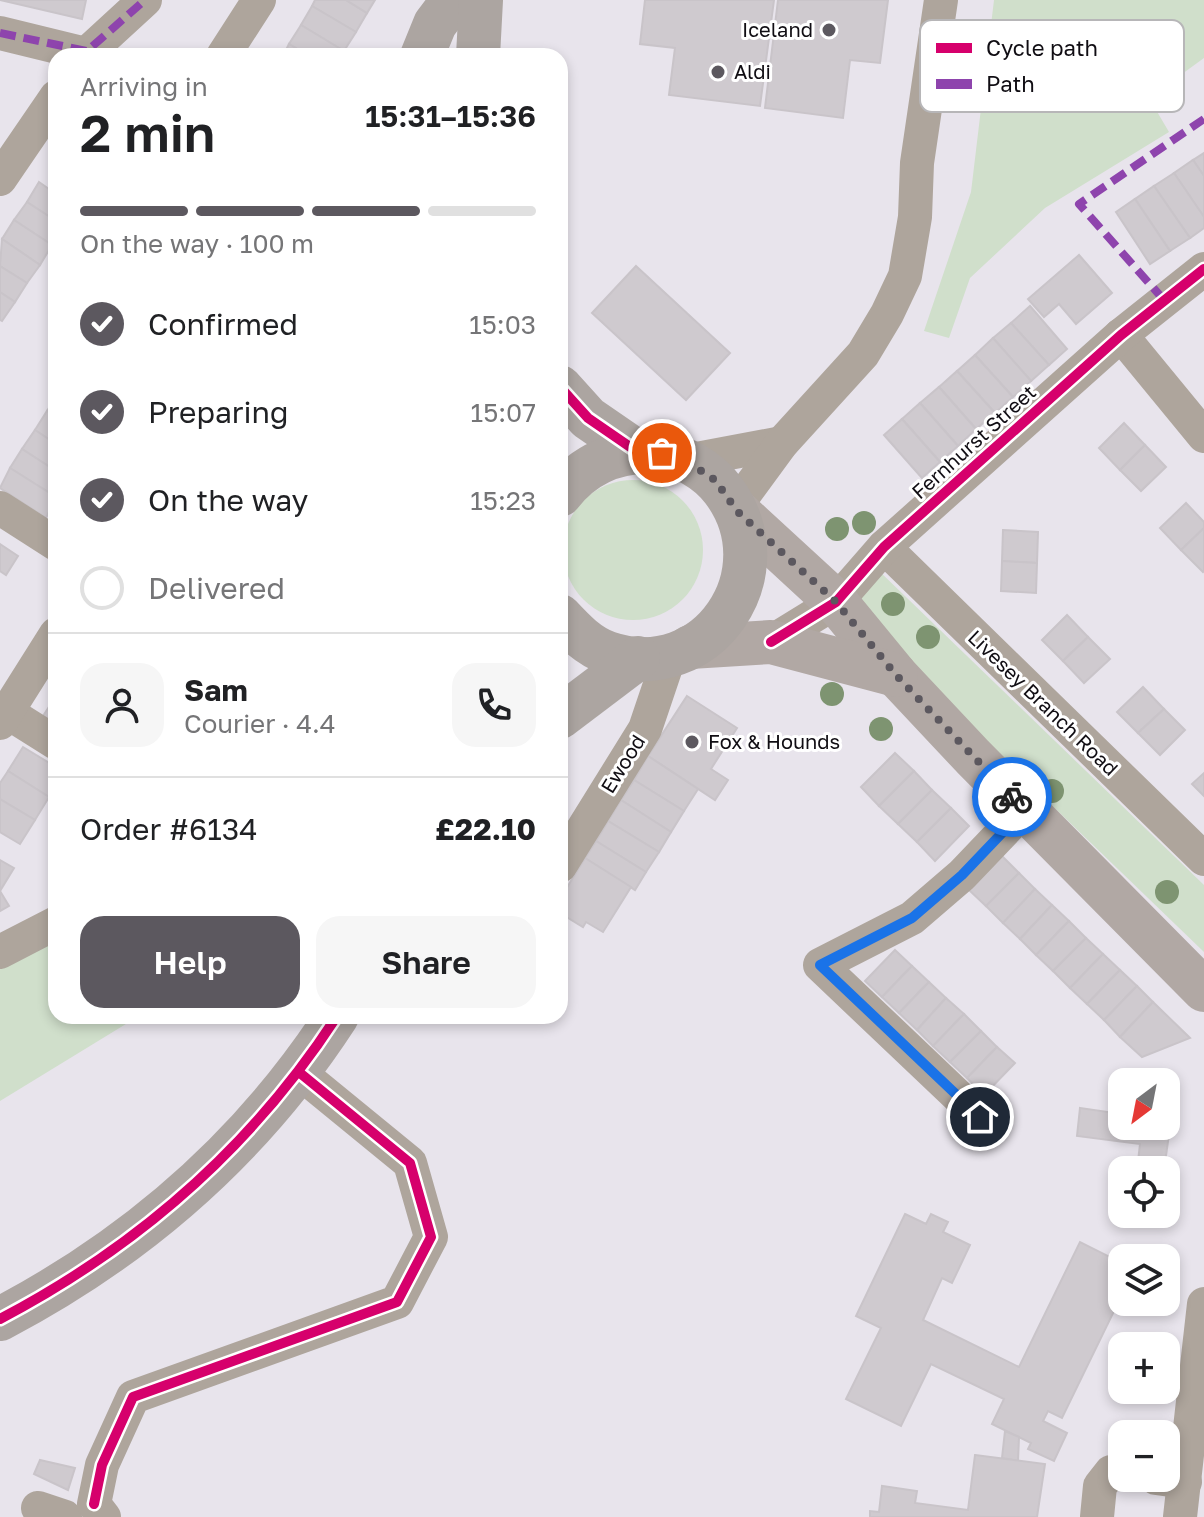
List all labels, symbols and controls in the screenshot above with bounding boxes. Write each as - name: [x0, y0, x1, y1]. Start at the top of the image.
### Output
- place label: Iceland: [742, 17, 813, 41]
- legend: [920, 20, 1184, 112]
- marker: Iceland: [820, 21, 838, 39]
- text: Cycle path: [986, 34, 1098, 61]
- place label: Aldi: [734, 59, 771, 83]
- marker: Aldi: [709, 63, 727, 81]
- text: Path: [986, 70, 1035, 97]
- text: Arriving in: [80, 71, 208, 102]
- text: 15:31–15:36: [365, 98, 536, 134]
- text: 2 min: [80, 101, 215, 163]
- text: On the way · 100 m: [80, 228, 314, 259]
- icon: check: [80, 302, 124, 346]
- text: Confirmed: [148, 306, 298, 342]
- text: 15:03: [469, 309, 536, 340]
- street label: Fernhurst Street: [906, 379, 1040, 503]
- icon: check: [80, 390, 124, 434]
- text: Preparing: [148, 394, 289, 430]
- text: 15:07: [471, 397, 536, 428]
- pin: [628, 419, 696, 487]
- icon: bag: [640, 431, 684, 475]
- icon: check: [80, 478, 124, 522]
- text: On the way: [148, 482, 308, 518]
- text: 15:23: [470, 485, 536, 516]
- text: Delivered: [148, 570, 285, 606]
- street label: Livesey Branch Road: [964, 625, 1124, 780]
- button: person: [80, 663, 164, 747]
- button: phone: [452, 663, 536, 747]
- text: Sam: [184, 672, 248, 708]
- text: Courier · 4.4: [184, 708, 336, 739]
- place label: Fox & Hounds: [708, 729, 840, 753]
- street label: Ewood: [595, 730, 649, 797]
- marker: Fox & Hounds: [683, 733, 701, 751]
- courier: [972, 757, 1052, 837]
- icon: bike: [990, 775, 1034, 819]
- text: Order #6134: [80, 811, 258, 847]
- text: £22.10: [435, 811, 536, 847]
- button: Help: [80, 916, 300, 1008]
- button: Share: [316, 916, 536, 1008]
- north arrow: [1108, 1068, 1180, 1140]
- map controls: [1108, 1068, 1180, 1492]
- pin: [946, 1083, 1014, 1151]
- icon: home: [958, 1095, 1002, 1139]
- button: locate: [1108, 1156, 1180, 1228]
- button: layers: [1108, 1244, 1180, 1316]
- button: +: [1108, 1332, 1180, 1404]
- button: −: [1108, 1420, 1180, 1492]

